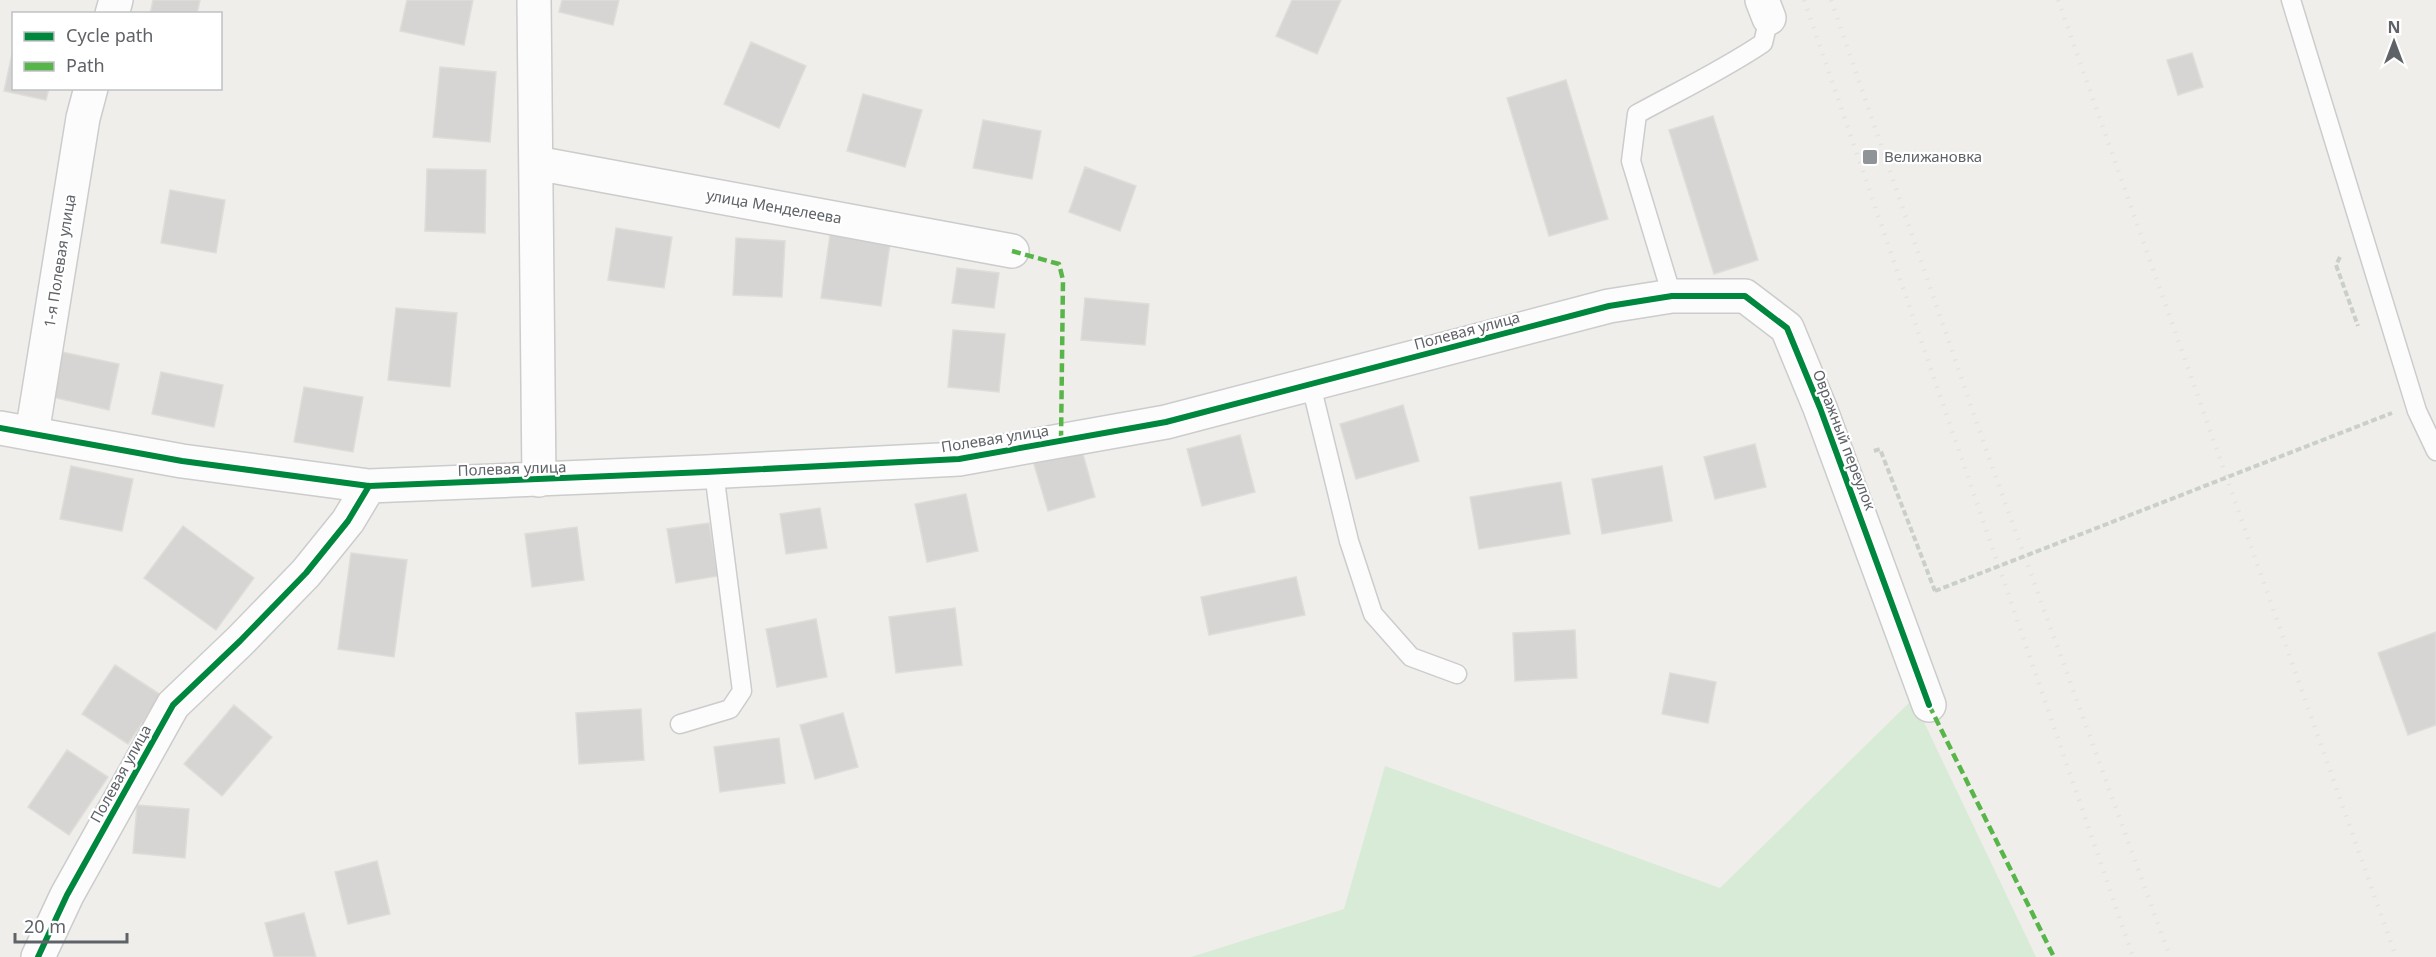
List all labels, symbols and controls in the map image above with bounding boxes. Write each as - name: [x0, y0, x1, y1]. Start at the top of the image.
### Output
- legend: [12, 12, 222, 90]
- north arrow: [2364, 12, 2424, 72]
- text: N: [2387, 16, 2401, 38]
- text: Cycle path: [66, 23, 153, 47]
- text: Path: [66, 53, 105, 77]
- place label: Велижановка: [1884, 146, 1982, 166]
- marker: Велижановка: [1861, 148, 1879, 166]
- street label: улица Менделеева: [705, 184, 843, 228]
- street label: 1-я Полевая улица: [39, 193, 79, 329]
- street label: Полевая улица: [1412, 306, 1522, 354]
- street label: Овражный переулок: [1809, 366, 1881, 513]
- street label: Полевая улица: [940, 420, 1050, 456]
- street label: Полевая улица: [457, 456, 567, 480]
- street label: Полевая улица: [85, 721, 155, 826]
- scale bar: [15, 906, 128, 944]
- text: 20 m: [24, 914, 66, 938]

